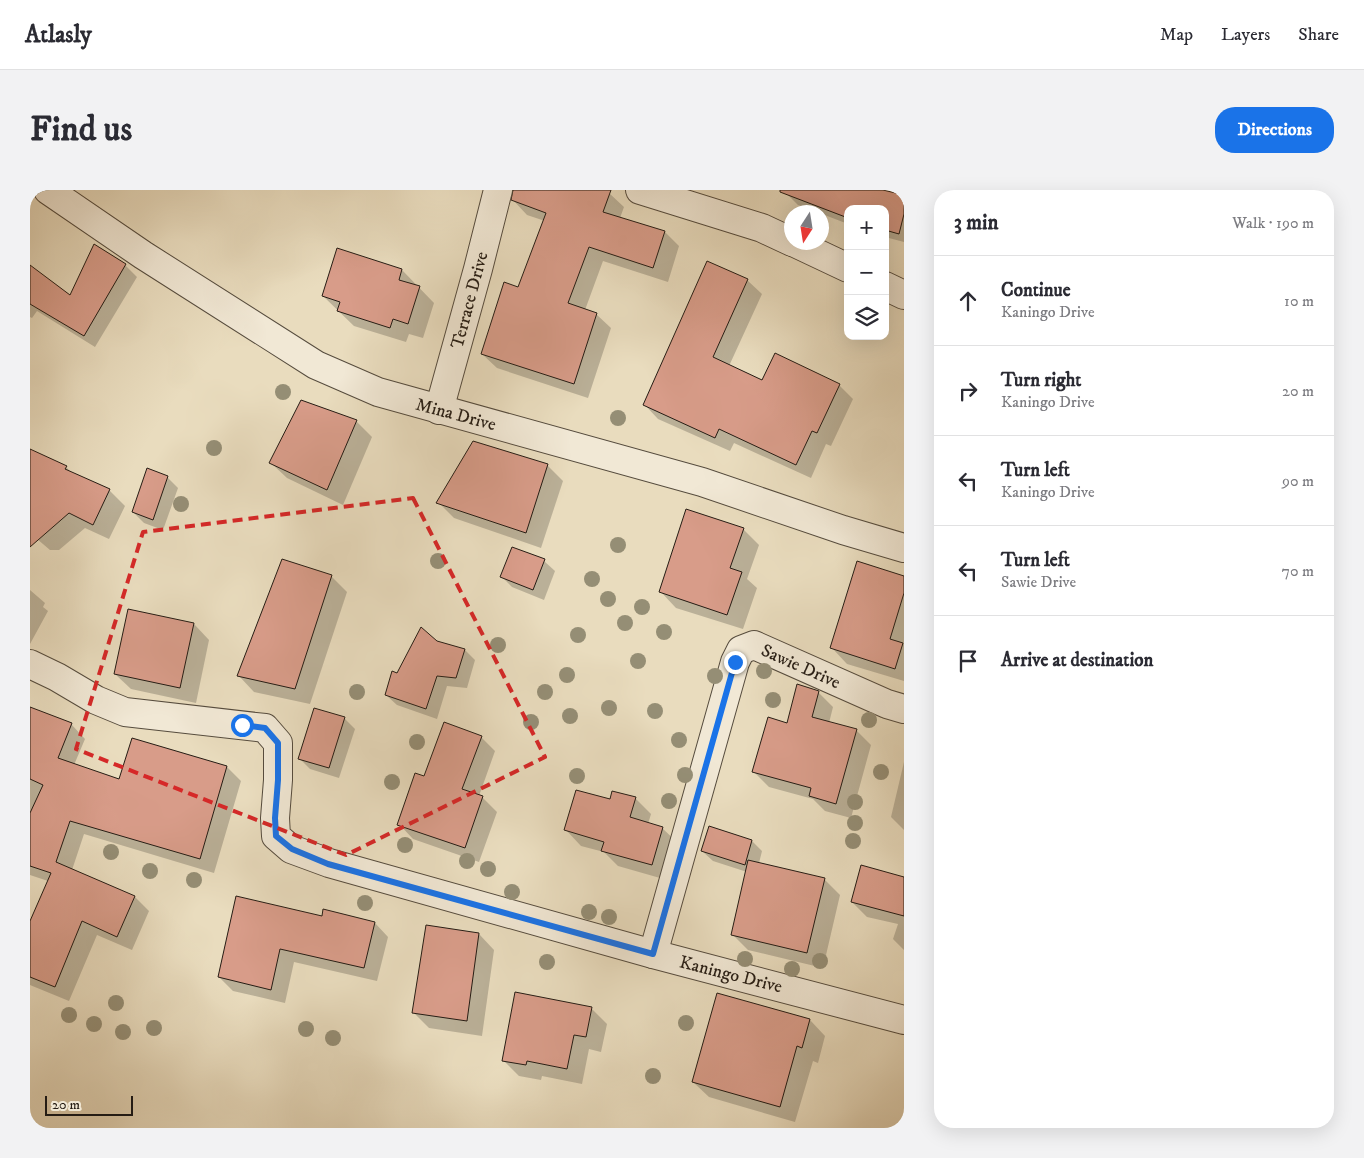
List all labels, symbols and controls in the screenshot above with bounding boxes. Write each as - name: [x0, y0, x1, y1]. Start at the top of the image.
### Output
- text: Atlasly: [25, 20, 92, 50]
- text: Map: [1160, 24, 1193, 46]
- text: Layers: [1221, 24, 1270, 46]
- text: Share: [1298, 24, 1339, 46]
- button: Directions: [1215, 107, 1334, 153]
- text: Find us: [30, 108, 132, 152]
- north arrow: [784, 205, 829, 250]
- map controls: [844, 205, 889, 340]
- button: +: [844, 205, 889, 250]
- text: 3 min: [954, 210, 999, 236]
- text: Walk · 190 m: [1232, 213, 1314, 233]
- street label: Terrace Drive: [446, 249, 493, 351]
- button: −: [844, 250, 889, 295]
- text: Continue: [1001, 279, 1071, 302]
- icon: ahead: [954, 287, 982, 315]
- text: 10 m: [1284, 291, 1314, 311]
- button: layers: [844, 295, 889, 340]
- text: Kaningo Drive: [1001, 302, 1095, 322]
- text: Turn right: [1001, 369, 1081, 392]
- icon: right: [954, 377, 982, 405]
- text: 20 m: [1282, 381, 1314, 401]
- text: Kaningo Drive: [1001, 392, 1095, 412]
- street label: Mina Drive: [413, 394, 498, 436]
- text: Turn left: [1001, 459, 1070, 482]
- icon: left: [954, 467, 982, 495]
- text: 90 m: [1282, 471, 1314, 491]
- text: Kaningo Drive: [1001, 482, 1095, 502]
- text: Turn left: [1001, 549, 1070, 572]
- icon: left: [954, 557, 982, 585]
- text: 70 m: [1282, 561, 1314, 581]
- text: Sawie Drive: [1001, 572, 1076, 592]
- street label: Sawie Drive: [758, 640, 844, 694]
- icon: arrive: [954, 647, 982, 675]
- text: Arrive at destination: [1001, 649, 1153, 672]
- route end: [724, 651, 747, 674]
- route start: [231, 714, 254, 737]
- street label: Kaningo Drive: [677, 952, 784, 998]
- scale bar: [45, 1093, 132, 1116]
- text: 20 m: [52, 1096, 80, 1114]

